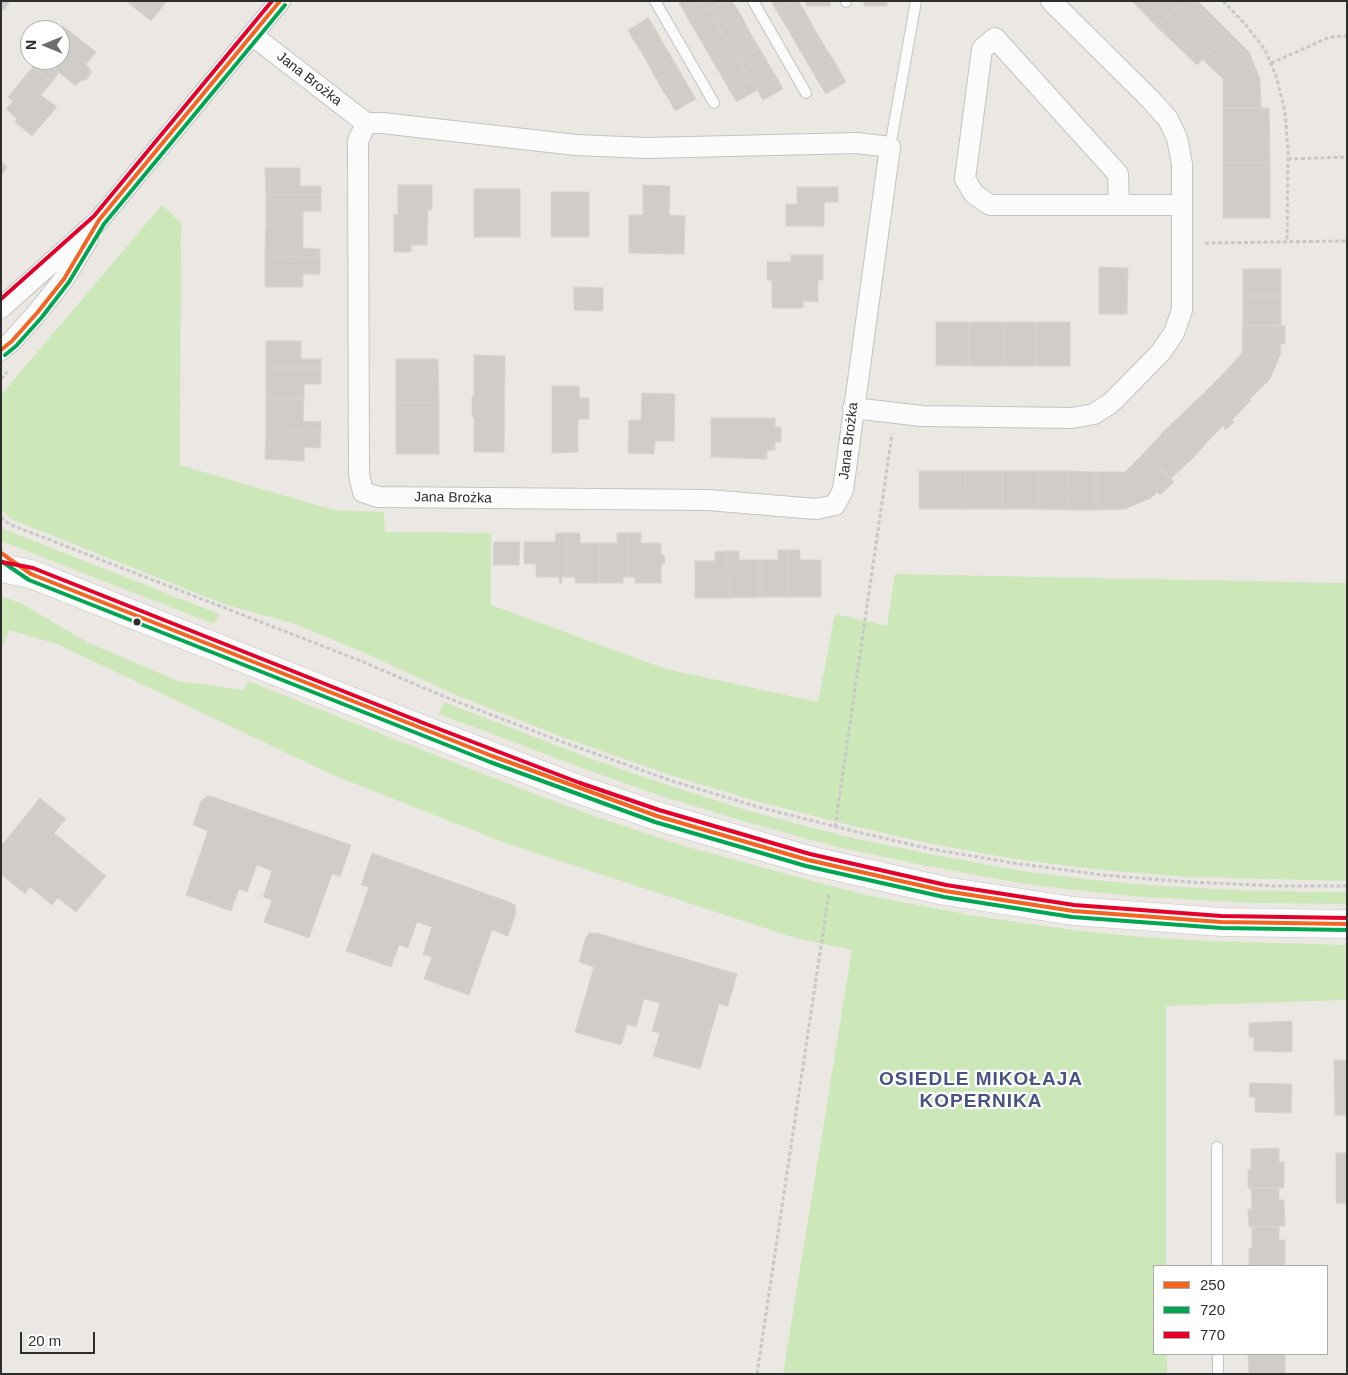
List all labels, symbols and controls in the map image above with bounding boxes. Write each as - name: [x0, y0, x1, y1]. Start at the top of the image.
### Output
- north arrow: [20, 20, 70, 70]
- text: N: [23, 40, 39, 50]
- street label: Jana Brożka: [273, 48, 345, 110]
- street label: Jana Brożka: [836, 401, 862, 481]
- street label: Jana Brożka: [414, 489, 492, 507]
- unlabelled marker: [132, 617, 142, 627]
- district label: OSIEDLE MIKOŁAJA KOPERNIKA: [877, 1069, 1085, 1113]
- legend: [1153, 1265, 1328, 1355]
- text: 250: [1200, 1276, 1225, 1293]
- text: 720: [1200, 1301, 1225, 1318]
- scale bar: [22, 1322, 98, 1354]
- text: 770: [1200, 1326, 1225, 1343]
- text: 20 m: [28, 1332, 61, 1349]

